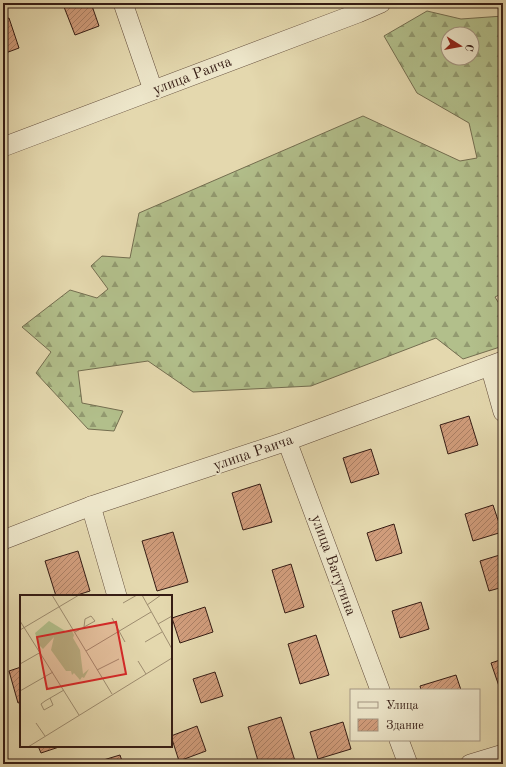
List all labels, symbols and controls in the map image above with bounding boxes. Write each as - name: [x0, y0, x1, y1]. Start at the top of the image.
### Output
- north arrow: [440, 26, 480, 66]
- text: С: [462, 43, 474, 52]
- street label: улица Раича: [151, 54, 235, 98]
- street label: улица Раича: [212, 433, 296, 474]
- street label: улица Ватутина: [307, 513, 358, 618]
- inset map: [20, 595, 172, 747]
- legend: [350, 689, 480, 741]
- text: Улица: [386, 700, 419, 712]
- text: Здание: [386, 720, 424, 732]

